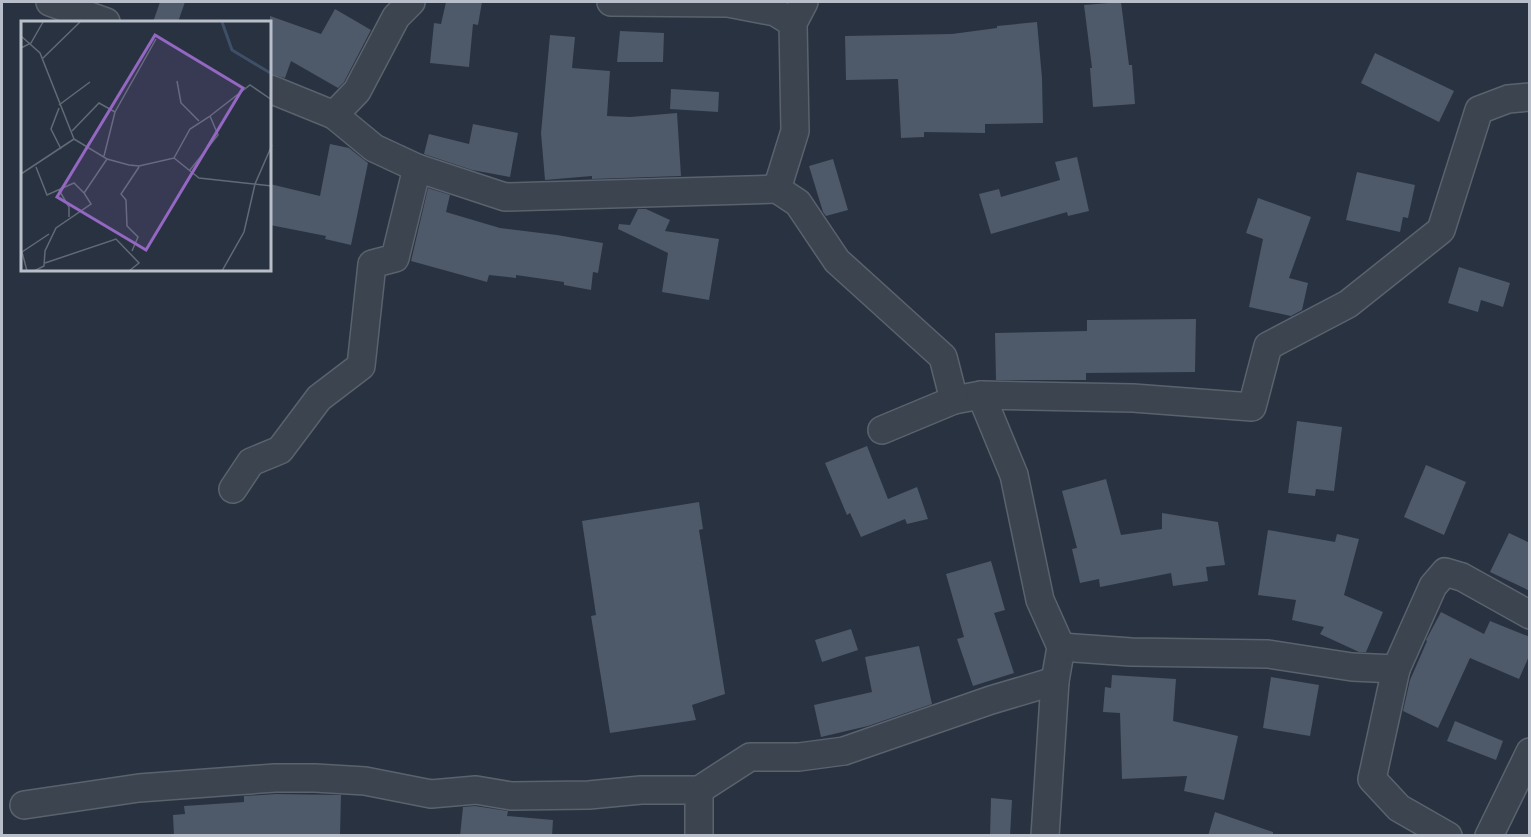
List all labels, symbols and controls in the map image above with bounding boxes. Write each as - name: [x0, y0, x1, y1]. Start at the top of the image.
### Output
- inset map: [21, 21, 272, 272]

